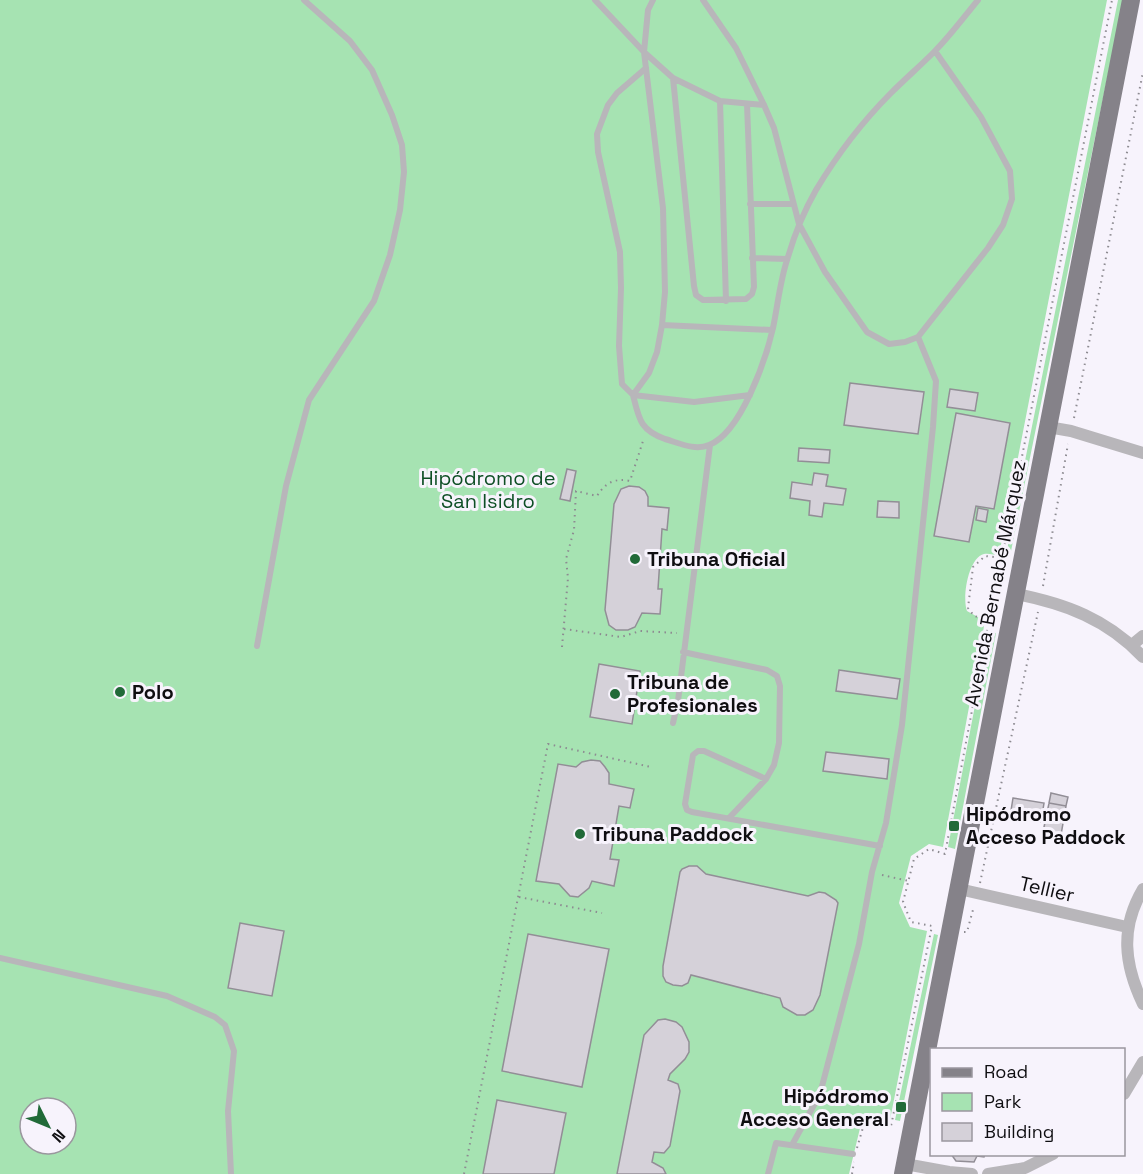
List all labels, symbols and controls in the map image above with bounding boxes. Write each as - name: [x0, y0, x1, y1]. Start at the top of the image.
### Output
- street label: Avenida Bernabé Márquez: [958, 458, 1032, 708]
- park label: Hipódromo de San Isidro: [420, 465, 556, 514]
- place label: Tribuna Oficial: [647, 546, 786, 572]
- marker: Tribuna Oficial: [628, 552, 642, 566]
- place label: Tribuna de Profesionales: [627, 669, 758, 718]
- place label: Polo: [132, 679, 174, 705]
- marker: Polo: [113, 685, 127, 699]
- marker: Tribuna de Profesionales: [608, 687, 622, 701]
- place label: Hipódromo Acceso Paddock: [966, 801, 1125, 850]
- marker: Hipódromo Acceso Paddock: [947, 819, 961, 833]
- place label: Tribuna Paddock: [592, 821, 754, 847]
- marker: Tribuna Paddock: [573, 827, 587, 841]
- street label: Tellier: [1017, 870, 1077, 908]
- legend: [930, 1048, 1125, 1156]
- text: Road: [984, 1060, 1028, 1083]
- place label: Hipódromo Acceso General: [740, 1083, 889, 1132]
- text: Park: [984, 1090, 1022, 1113]
- north arrow: [18, 1096, 78, 1156]
- marker: Hipódromo Acceso General: [894, 1100, 908, 1114]
- text: Building: [984, 1120, 1054, 1143]
- text: N: [47, 1125, 70, 1147]

